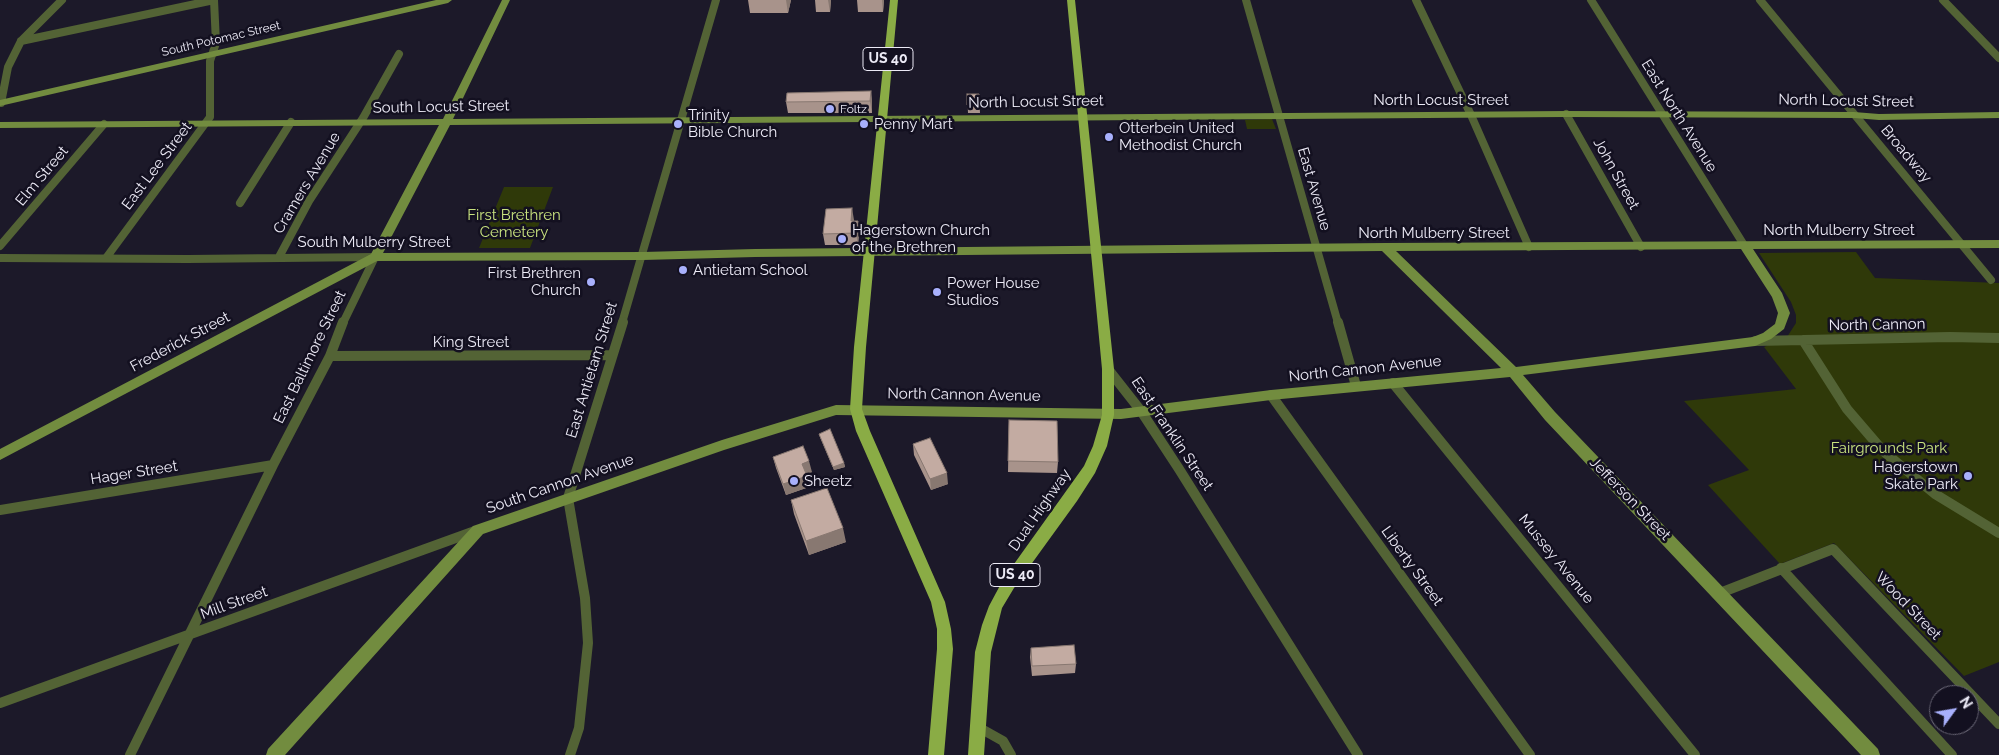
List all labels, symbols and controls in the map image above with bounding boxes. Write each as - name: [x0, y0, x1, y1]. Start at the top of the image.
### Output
- street label: South Potomac Street: [160, 18, 282, 60]
- road number: US 40: [863, 48, 913, 70]
- street label: East North Avenue: [1637, 56, 1721, 176]
- street label: North Locust Street: [1373, 91, 1509, 109]
- street label: North Locust Street: [1778, 91, 1914, 111]
- street label: North Locust Street: [968, 92, 1104, 112]
- street label: South Locust Street: [372, 97, 510, 117]
- place label: Foltz: [840, 102, 867, 116]
- marker: Foltz: [824, 103, 836, 115]
- place label: Trinity Bible Church: [688, 106, 777, 141]
- place label: Penny Mart: [874, 115, 953, 133]
- marker: Trinity Bible Church: [672, 118, 684, 130]
- marker: Penny Mart: [858, 118, 870, 130]
- street label: East Lee Street: [118, 119, 196, 213]
- place label: Otterbein United Methodist Church: [1119, 119, 1242, 154]
- street label: Broadway: [1877, 122, 1935, 186]
- street label: Cramers Avenue: [270, 129, 344, 237]
- marker: Otterbein United Methodist Church: [1103, 131, 1115, 143]
- street label: John Street: [1589, 135, 1643, 213]
- street label: Elm Street: [12, 142, 72, 210]
- street label: East Avenue: [1293, 145, 1335, 233]
- park label: First Brethren Cemetery: [467, 206, 561, 241]
- place label: Hagerstown Church of the Brethren: [852, 221, 990, 256]
- street label: North Mulberry Street: [1763, 221, 1915, 239]
- street label: North Mulberry Street: [1358, 224, 1510, 242]
- street label: South Mulberry Street: [298, 233, 450, 251]
- marker: Hagerstown Church of the Brethren: [836, 233, 848, 245]
- place label: Antietam School: [693, 261, 808, 279]
- place label: First Brethren Church: [487, 264, 581, 299]
- marker: Antietam School: [677, 264, 689, 276]
- place label: Power House Studios: [947, 274, 1039, 309]
- marker: First Brethren Church: [585, 276, 597, 288]
- marker: Power House Studios: [931, 286, 943, 298]
- street label: East Baltimore Street: [270, 288, 350, 426]
- street label: East Antietam Street: [563, 300, 621, 440]
- street label: Frederick Street: [127, 308, 233, 376]
- street label: North Cannon: [1828, 315, 1926, 335]
- street label: King Street: [433, 333, 509, 351]
- street label: North Cannon Avenue: [1288, 352, 1442, 386]
- street label: East Franklin Street: [1127, 374, 1217, 494]
- street label: North Cannon Avenue: [887, 385, 1041, 405]
- park label: Fairgrounds Park: [1831, 439, 1947, 457]
- street label: South Cannon Avenue: [484, 450, 636, 518]
- street label: Jefferson Street: [1586, 454, 1674, 544]
- street label: Hager Street: [89, 457, 179, 489]
- place label: Hagerstown Skate Park: [1874, 458, 1958, 493]
- street label: Dual Highway: [1005, 466, 1075, 554]
- marker: Hagerstown Skate Park: [1962, 470, 1974, 482]
- place label: Sheetz: [804, 472, 852, 490]
- marker: Sheetz: [788, 475, 800, 487]
- street label: Mussey Avenue: [1514, 511, 1598, 607]
- street label: Liberty Street: [1377, 523, 1447, 609]
- road number: US 40: [990, 564, 1040, 586]
- street label: Wood Street: [1871, 568, 1945, 644]
- street label: Mill Street: [198, 583, 270, 623]
- north arrow: [1929, 685, 1979, 735]
- text: N: [1956, 694, 1975, 711]

